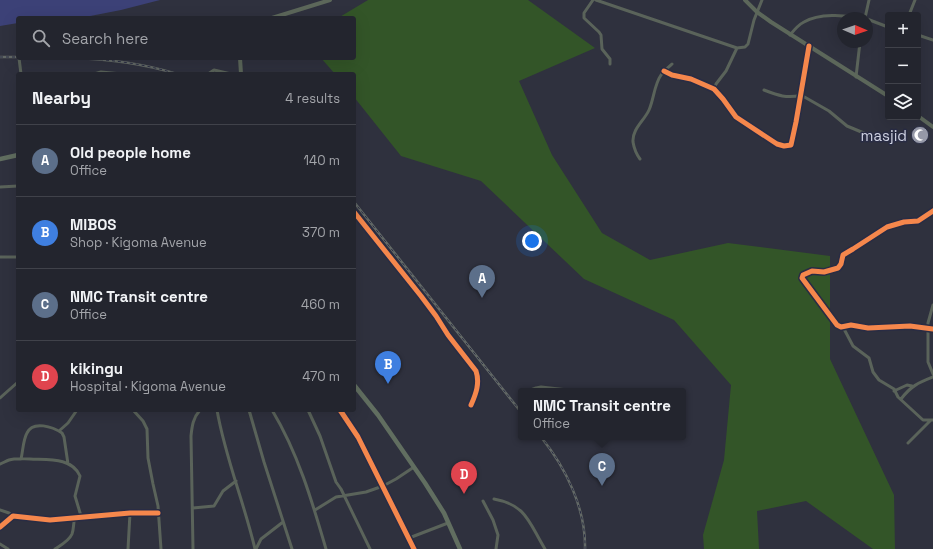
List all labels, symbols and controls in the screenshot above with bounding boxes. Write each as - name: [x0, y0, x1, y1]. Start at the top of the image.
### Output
- north arrow: [837, 12, 873, 48]
- map controls: [885, 12, 921, 120]
- button: +: [885, 12, 921, 48]
- search box: [16, 16, 356, 60]
- icon: search: [30, 27, 52, 49]
- text: Search here: [62, 29, 148, 48]
- button: −: [885, 48, 921, 84]
- button: layers: [885, 84, 921, 120]
- text: Nearby: [32, 87, 91, 109]
- text: 4 results: [285, 90, 340, 107]
- mosque icon: masjid: [910, 125, 930, 145]
- place label: masjid: [861, 126, 907, 145]
- text: Old people home: [70, 143, 191, 162]
- text: A: [41, 152, 49, 169]
- text: 140 m: [304, 152, 340, 169]
- text: Office: [70, 162, 107, 179]
- text: MIBOS: [70, 215, 116, 234]
- text: B: [41, 224, 49, 241]
- text: 370 m: [302, 224, 340, 241]
- your location: [522, 231, 542, 251]
- text: Shop · Kigoma Avenue: [70, 234, 207, 251]
- pin: A: [469, 265, 495, 298]
- text: NMC Transit centre: [70, 287, 208, 306]
- text: C: [41, 296, 49, 313]
- text: 460 m: [301, 296, 340, 313]
- text: Office: [70, 306, 107, 323]
- pin: B: [375, 351, 401, 384]
- text: kikingu: [70, 359, 123, 378]
- text: D: [41, 368, 49, 385]
- text: 470 m: [302, 368, 340, 385]
- text: Hospital · Kigoma Avenue: [70, 378, 226, 395]
- popup: [518, 388, 686, 440]
- text: NMC Transit centre: [533, 396, 671, 415]
- text: Office: [533, 415, 570, 432]
- pin: C: [589, 453, 615, 486]
- pin: D: [451, 461, 477, 494]

